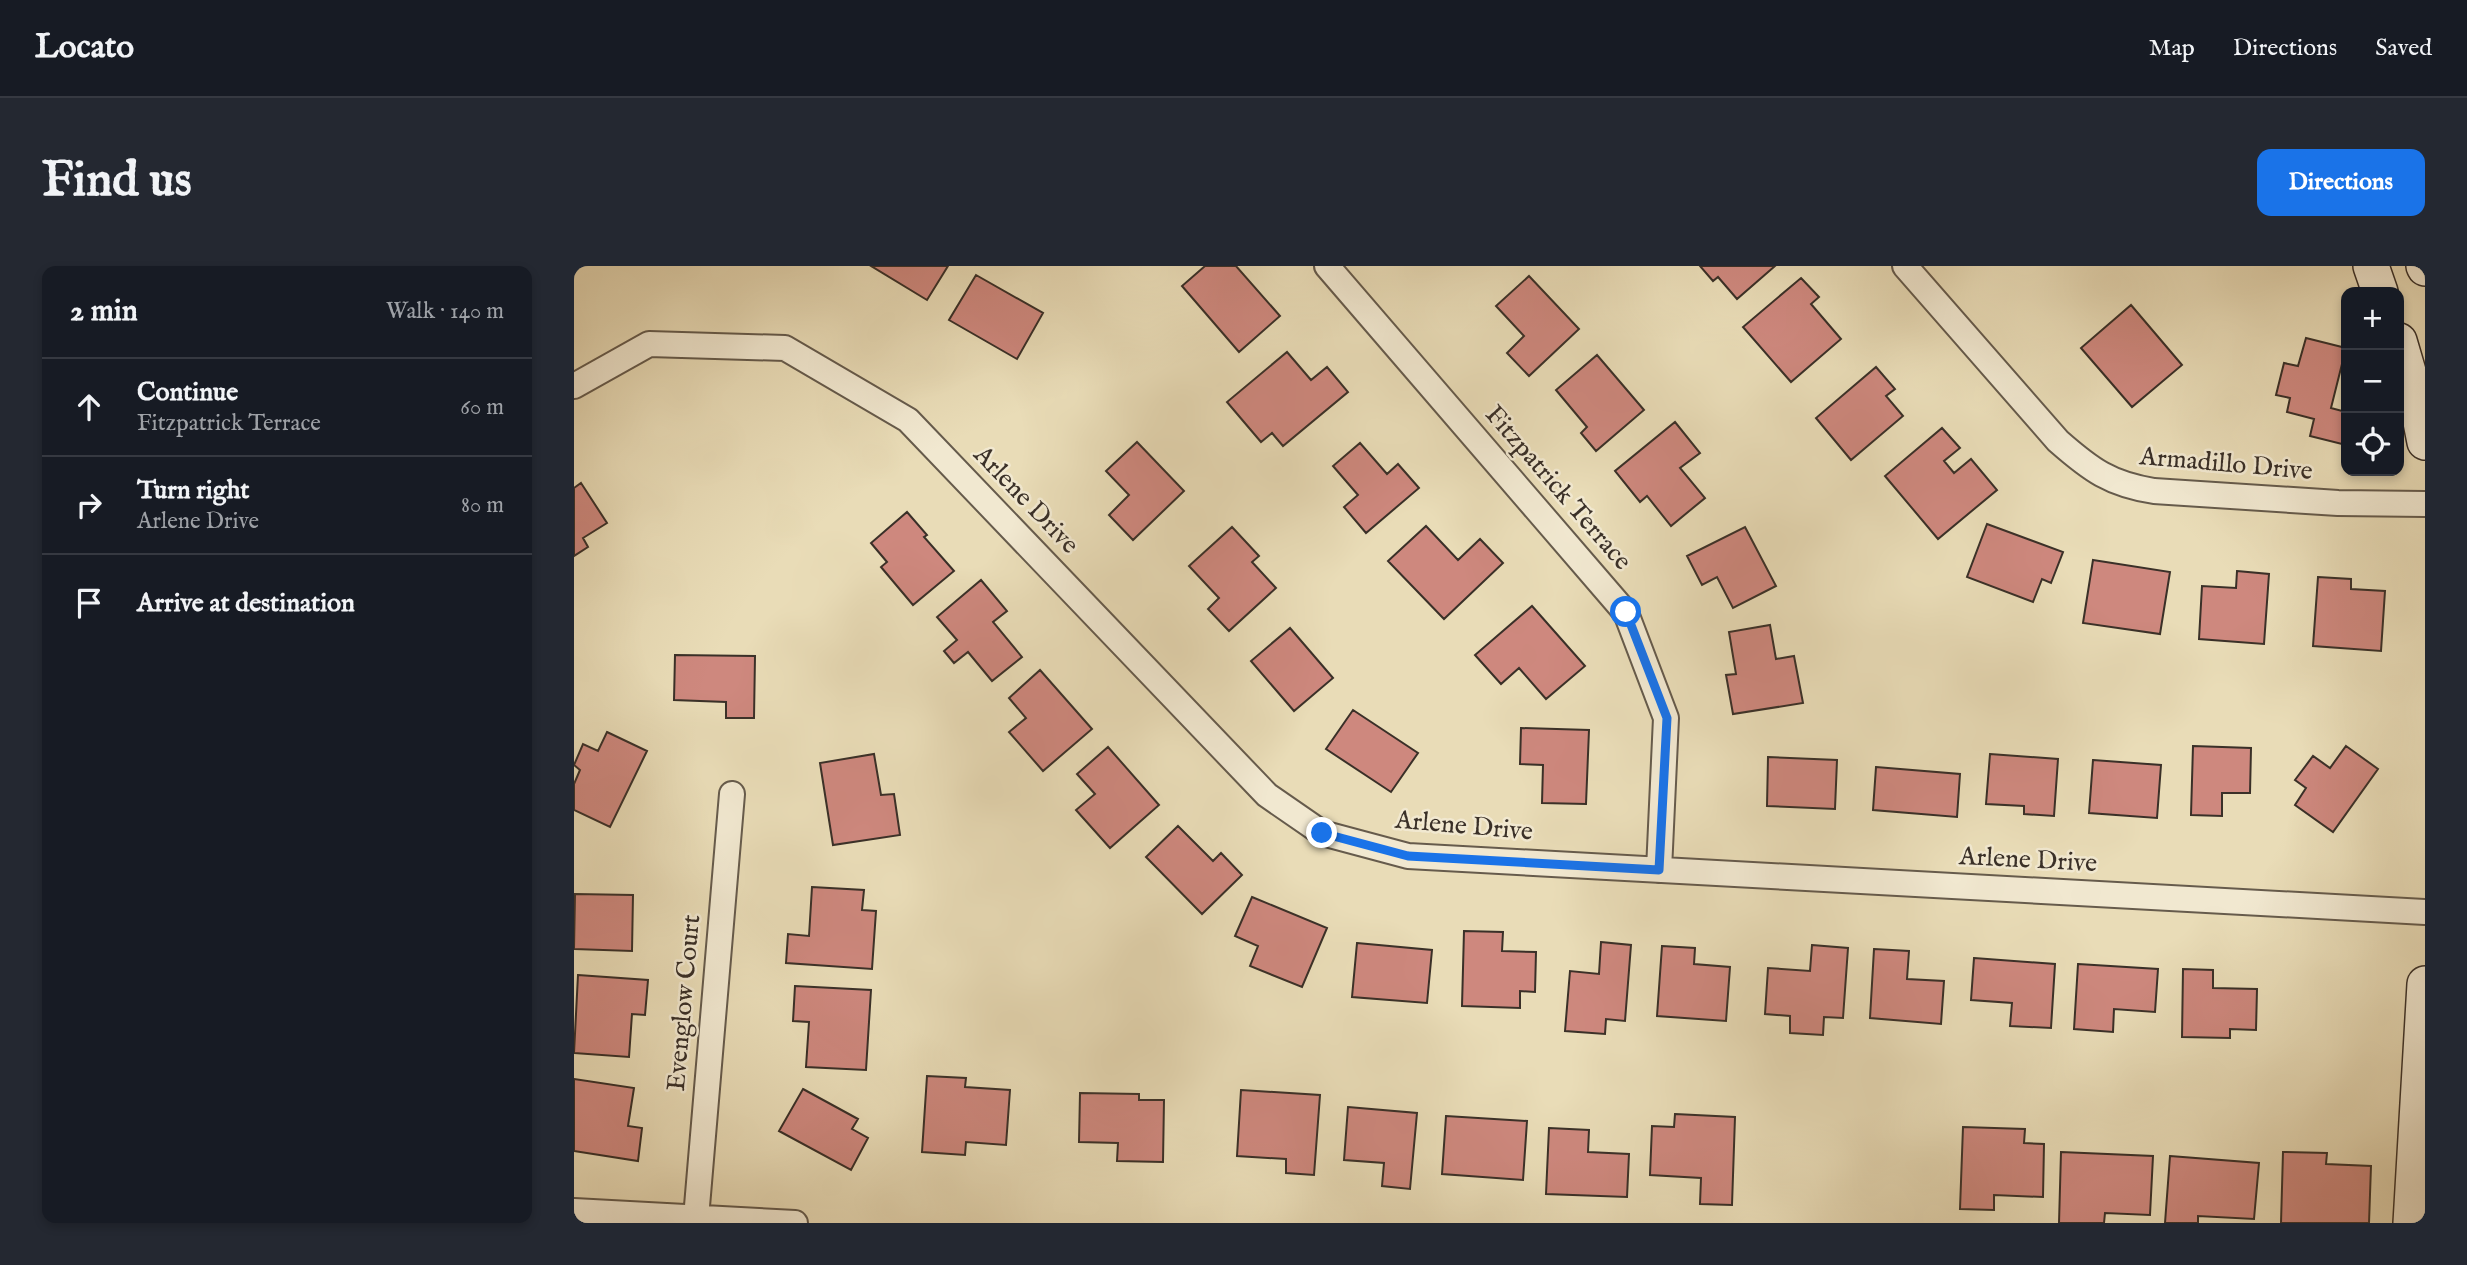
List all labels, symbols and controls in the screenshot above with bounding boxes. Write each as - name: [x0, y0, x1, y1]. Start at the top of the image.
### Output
- text: Locato: [35, 27, 134, 69]
- text: Map: [2149, 33, 2195, 64]
- text: Directions: [2233, 33, 2337, 64]
- text: Saved: [2375, 33, 2432, 64]
- button: Directions: [2257, 149, 2425, 216]
- text: Find us: [42, 151, 192, 213]
- map controls: [2341, 287, 2404, 476]
- button: +: [2341, 287, 2404, 350]
- text: 2 min: [70, 293, 138, 331]
- text: Walk · 140 m: [386, 297, 504, 326]
- button: −: [2341, 350, 2404, 413]
- text: Continue: [137, 376, 238, 409]
- icon: ahead: [70, 388, 108, 426]
- text: 60 m: [460, 393, 504, 422]
- street label: Fitzpatrick Terrace: [1477, 399, 1639, 577]
- text: Fitzpatrick Terrace: [137, 409, 321, 438]
- button: locate: [2341, 413, 2404, 476]
- street label: Arlene Drive: [965, 438, 1086, 561]
- street label: Armadillo Drive: [2137, 440, 2314, 488]
- text: Turn right: [137, 474, 250, 507]
- icon: right: [70, 486, 108, 524]
- text: 80 m: [461, 491, 504, 520]
- text: Arlene Drive: [137, 507, 259, 536]
- icon: arrive: [70, 584, 108, 622]
- text: Arrive at destination: [137, 587, 355, 620]
- route start: [1610, 596, 1641, 627]
- street label: Arlene Drive: [1393, 803, 1534, 848]
- route end: [1306, 817, 1337, 848]
- street label: Arlene Drive: [1957, 840, 2098, 880]
- street label: Evenglow Court: [660, 913, 708, 1093]

